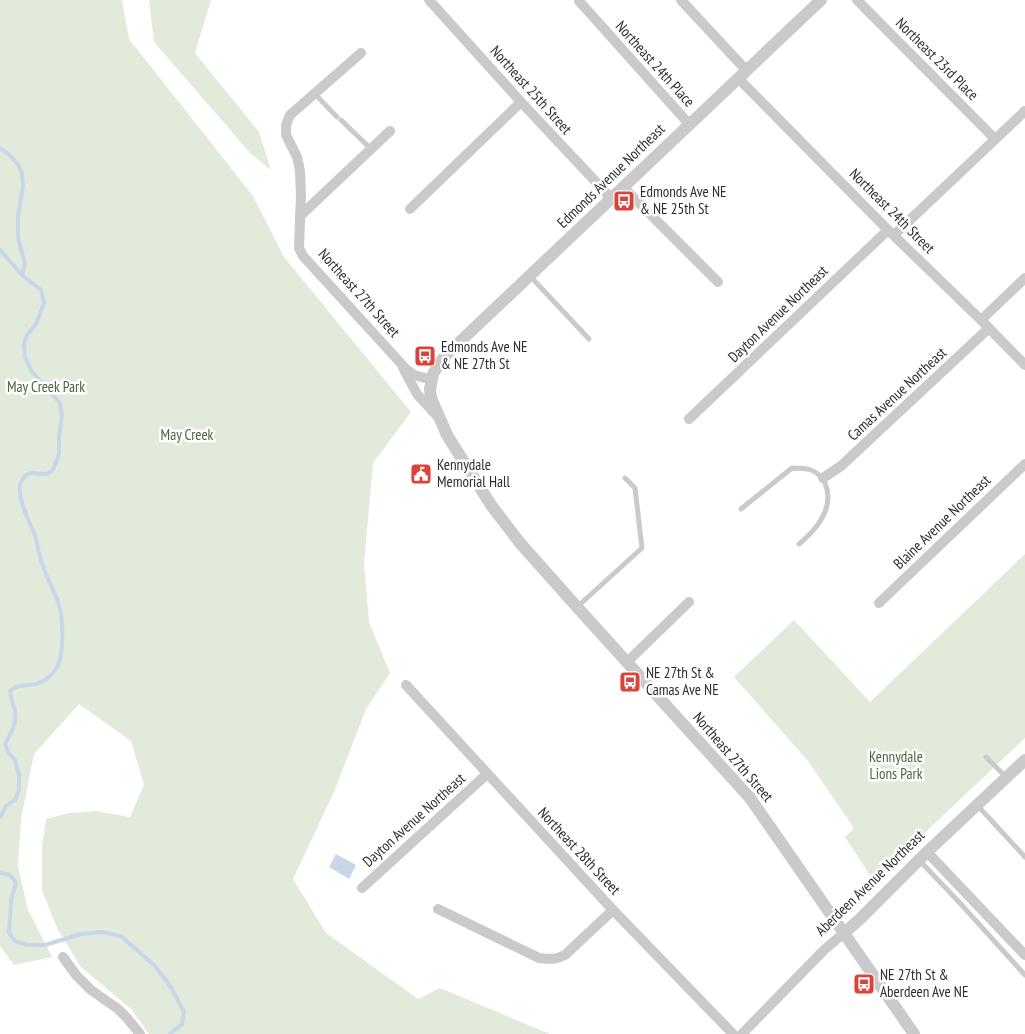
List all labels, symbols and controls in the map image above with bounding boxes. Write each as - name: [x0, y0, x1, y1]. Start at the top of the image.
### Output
- street label: Northeast 23rd Place: [892, 13, 983, 104]
- street label: Northeast 24th Place: [612, 17, 699, 111]
- street label: Northeast 25th Street: [487, 41, 576, 138]
- street label: Edmonds Avenue Northeast: [553, 119, 668, 232]
- street label: Northeast 24th Street: [846, 164, 939, 257]
- place label: Edmonds Ave NE & NE 25th St: [640, 182, 726, 218]
- bus stop icon: Edmonds Ave NE & NE 25th St: [612, 189, 636, 213]
- street label: Northeast 27th Street: [315, 244, 404, 341]
- street label: Dayton Avenue Northeast: [724, 261, 832, 366]
- place label: Edmonds Ave NE & NE 27th St: [441, 337, 527, 373]
- street label: Camas Avenue Northeast: [843, 343, 950, 444]
- bus stop icon: Edmonds Ave NE & NE 27th St: [413, 344, 437, 368]
- park label: May Creek Park: [7, 377, 85, 396]
- park label: May Creek: [161, 425, 214, 444]
- place label: Kennydale Memorial Hall: [437, 455, 511, 491]
- public building icon: Kennydale Memorial Hall: [409, 462, 433, 486]
- street label: Blaine Avenue Northeast: [889, 470, 994, 573]
- place label: NE 27th St & Camas Ave NE: [646, 663, 719, 699]
- bus stop icon: NE 27th St & Camas Ave NE: [618, 670, 642, 694]
- street label: Northeast 27th Street: [689, 708, 778, 805]
- park label: Kennydale Lions Park: [869, 747, 923, 783]
- street label: Dayton Avenue Northeast: [358, 769, 469, 871]
- street label: Northeast 28th Street: [534, 803, 625, 898]
- street label: Aberdeen Avenue Northeast: [811, 826, 928, 940]
- place label: NE 27th St & Aberdeen Ave NE: [880, 965, 968, 1001]
- bus stop icon: NE 27th St & Aberdeen Ave NE: [852, 972, 876, 996]

